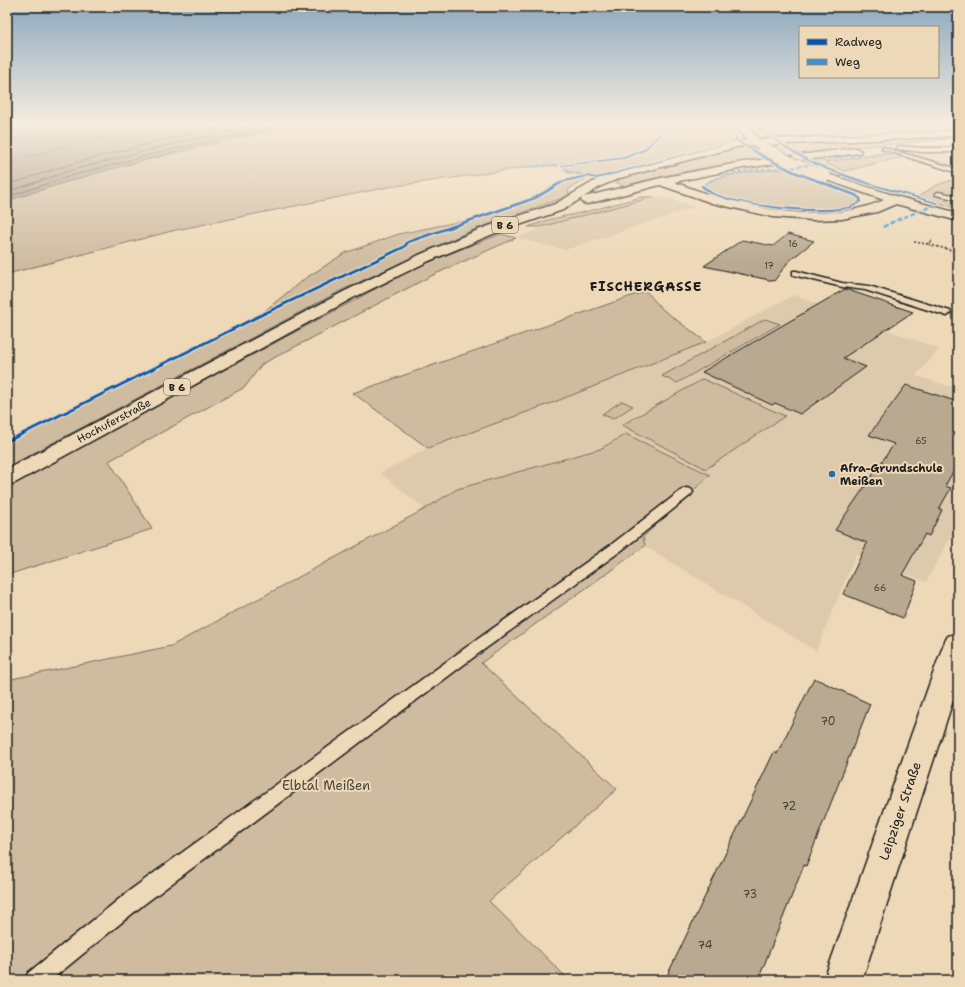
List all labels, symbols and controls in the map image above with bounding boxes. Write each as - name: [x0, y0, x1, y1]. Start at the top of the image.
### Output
- legend: [799, 26, 939, 78]
- text: Radweg: [835, 34, 882, 50]
- text: Weg: [835, 54, 860, 70]
- road number: B 6: [492, 217, 518, 233]
- house number: 16: [788, 238, 798, 250]
- house number: 17: [764, 260, 774, 272]
- district label: FISCHERGASSE: [590, 278, 702, 295]
- road number: B 6: [164, 379, 190, 395]
- street label: Hochuferstraße: [74, 395, 154, 447]
- house number: 65: [915, 435, 927, 447]
- place label: Afra-Grundschule Meißen: [840, 461, 943, 489]
- marker: Afra-Grundschule Meißen: [827, 469, 837, 479]
- house number: 66: [874, 582, 886, 594]
- house number: 70: [820, 714, 836, 729]
- street label: Leipziger Straße: [875, 759, 925, 863]
- park label: Elbtal Meißen: [282, 777, 370, 794]
- house number: 72: [782, 799, 796, 814]
- house number: 73: [743, 887, 757, 902]
- house number: 74: [698, 938, 713, 953]

